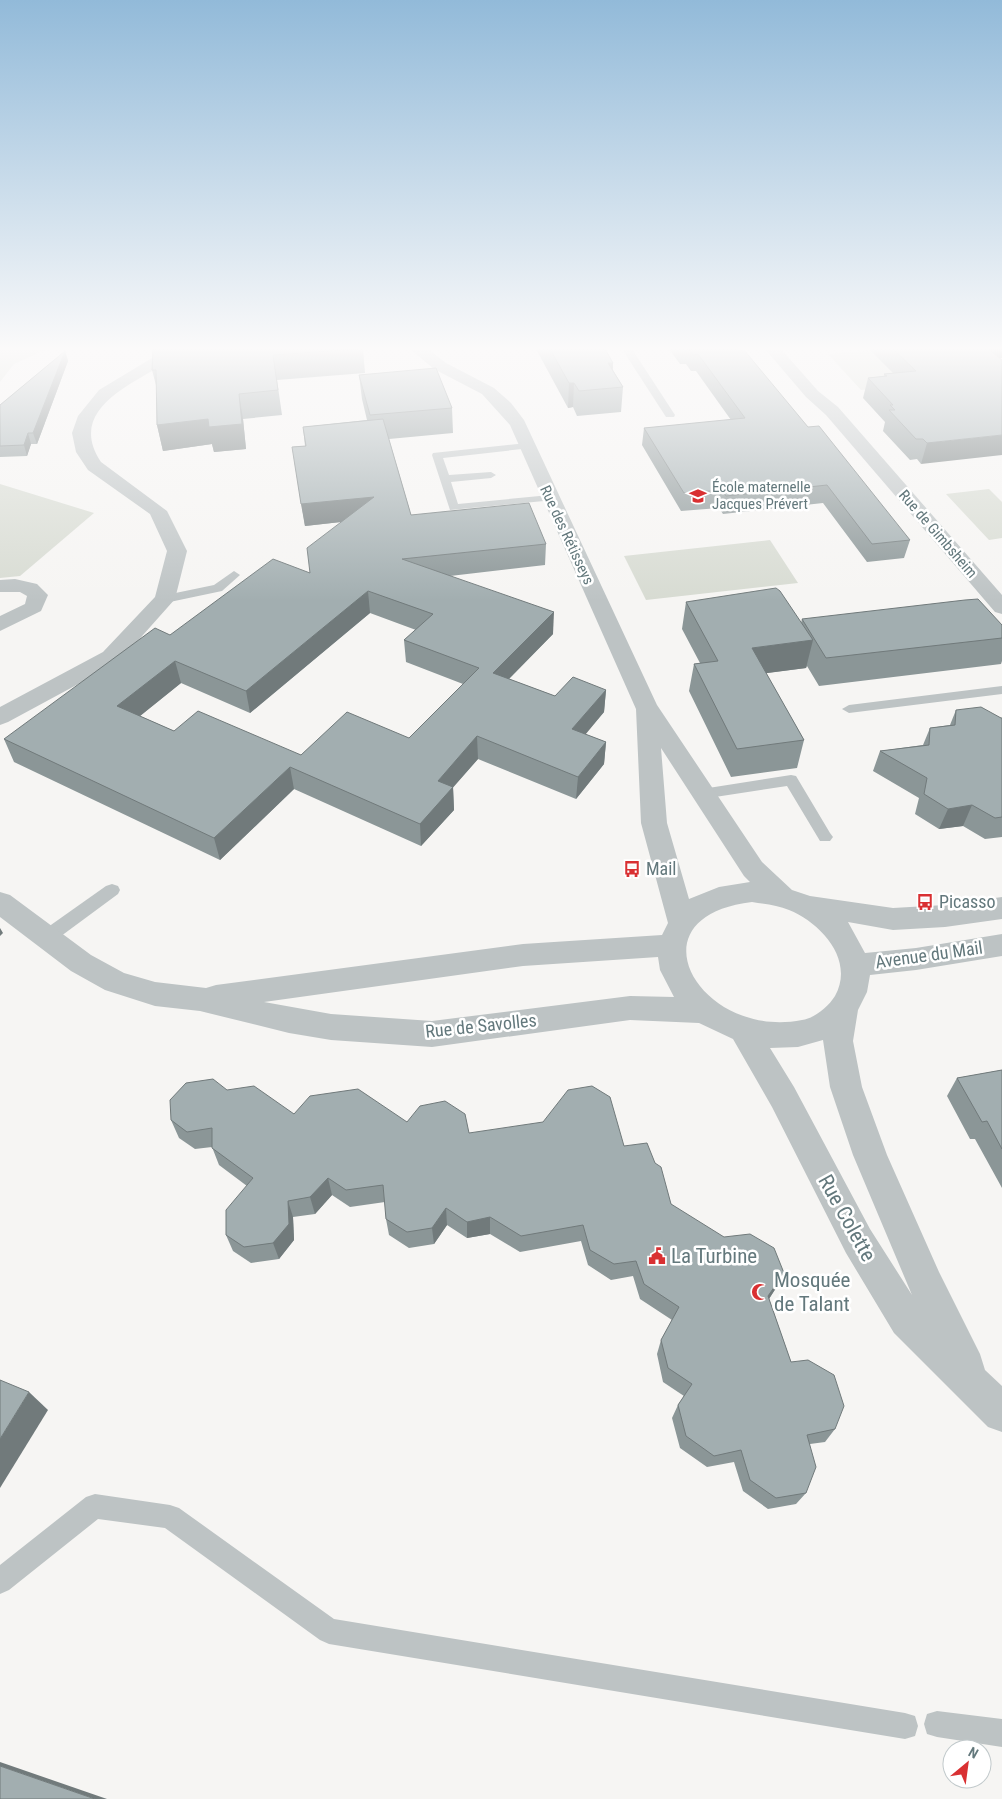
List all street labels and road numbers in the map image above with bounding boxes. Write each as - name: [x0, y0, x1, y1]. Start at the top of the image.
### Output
- street label: Rue des Rétisseys: [536, 483, 598, 587]
- street label: Rue de Gimbsheim: [895, 486, 981, 582]
- street label: Avenue du Mail: [874, 937, 984, 972]
- street label: Rue de Savolles: [424, 1009, 538, 1042]
- street label: Rue Colette: [813, 1170, 881, 1266]

